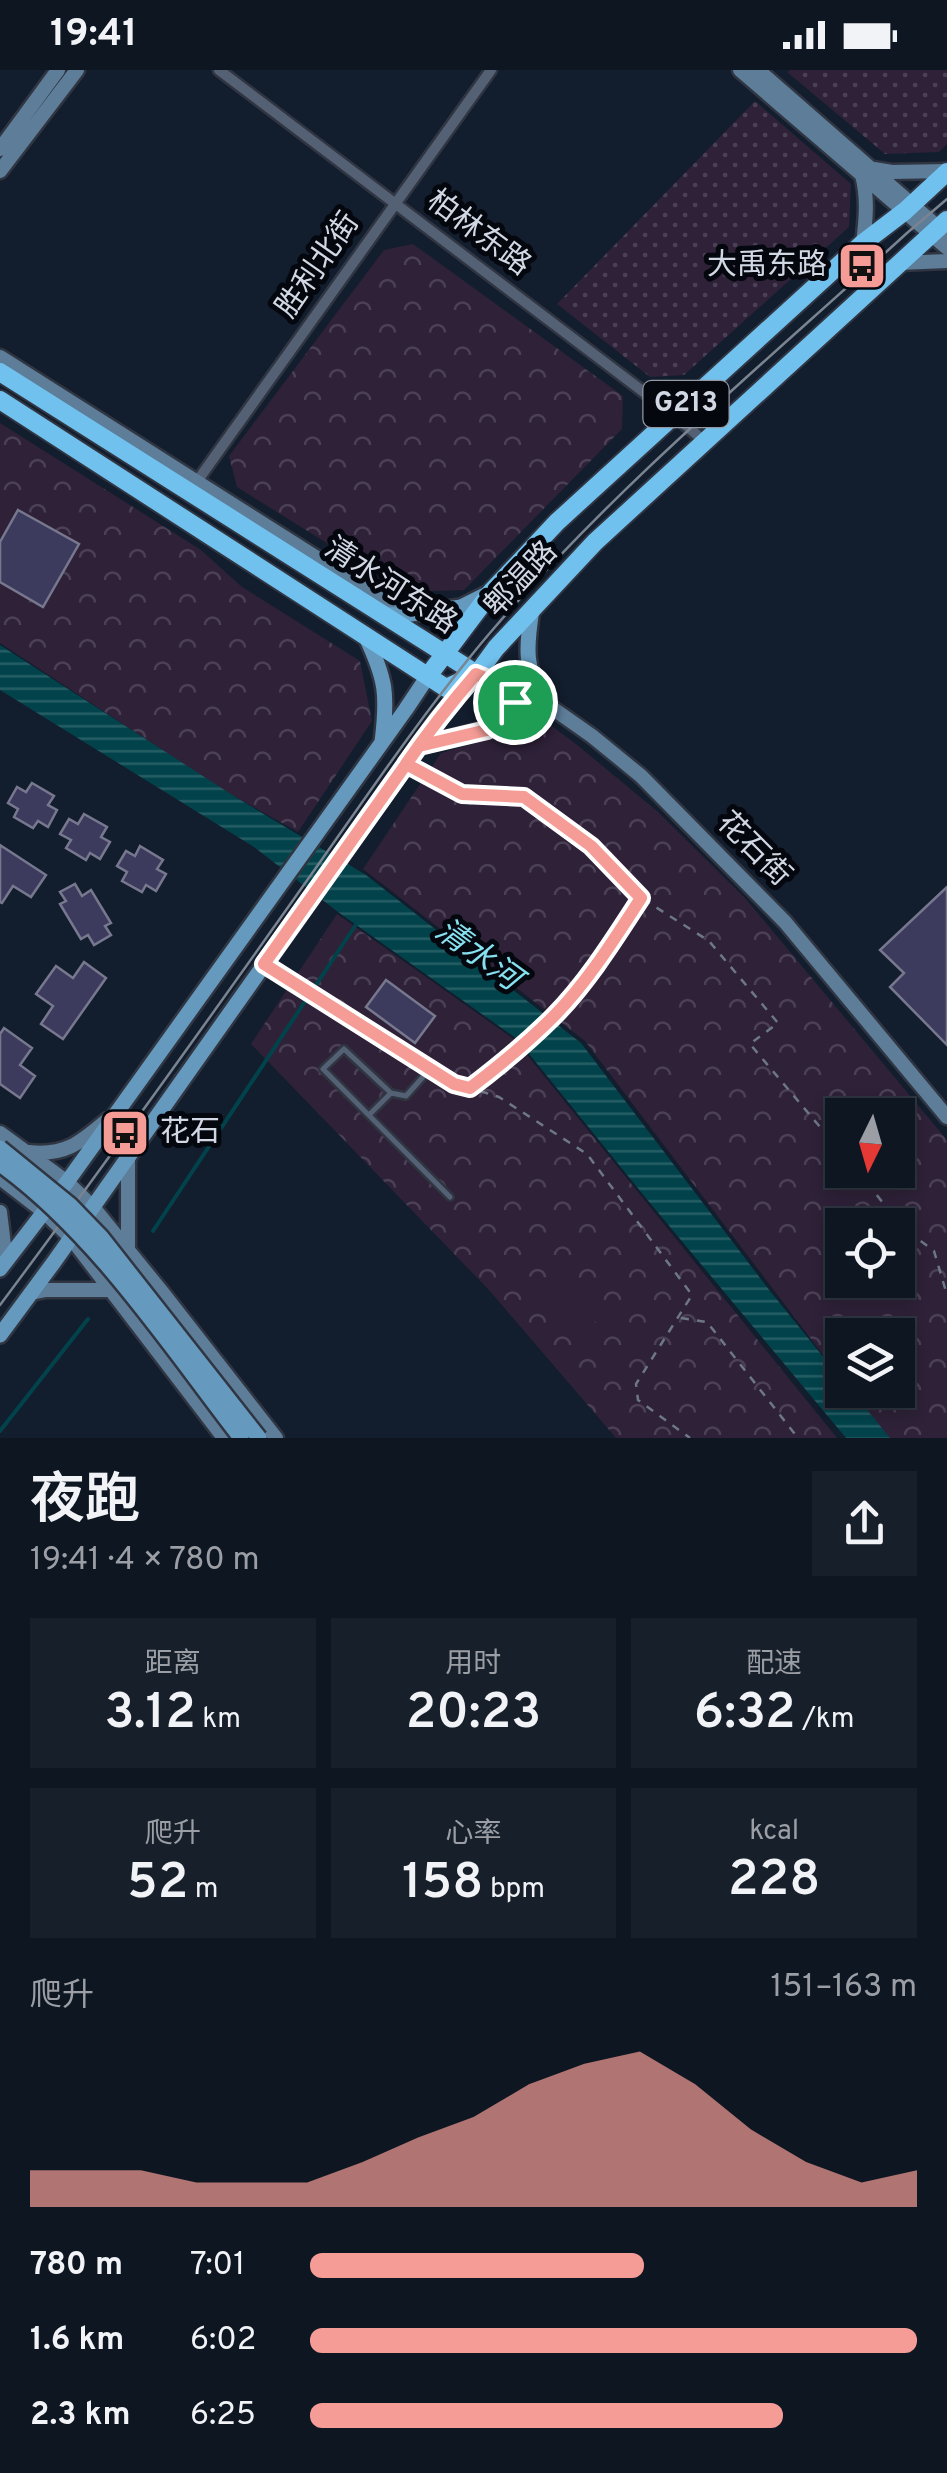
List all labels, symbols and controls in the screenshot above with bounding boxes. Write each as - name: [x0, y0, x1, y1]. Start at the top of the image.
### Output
- text: 19:41: [50, 11, 137, 60]
- street label: 柏林东路: [419, 183, 537, 285]
- street label: 胜利北街: [269, 206, 369, 326]
- bus stop icon: 大禹东路: [836, 240, 888, 292]
- place label: 大禹东路: [707, 248, 827, 285]
- road number: G213: [644, 381, 728, 427]
- street label: 清水河东路: [317, 531, 463, 643]
- street label: 郫温路: [478, 534, 566, 626]
- pin: [473, 660, 558, 745]
- icon: arrive: [488, 675, 543, 730]
- street label: 花石街: [708, 805, 798, 895]
- water label: 清水河: [426, 912, 532, 1004]
- north arrow: [825, 1098, 915, 1188]
- map controls: [825, 1098, 915, 1408]
- bus stop icon: 花石: [99, 1107, 151, 1159]
- place label: 花石: [160, 1115, 220, 1152]
- button: locate: [825, 1208, 915, 1298]
- button: layers: [825, 1318, 915, 1408]
- text: 夜跑: [30, 1468, 140, 1538]
- button: share: [812, 1471, 917, 1576]
- text: 19:41 · 4 × 780 m: [30, 1541, 260, 1581]
- text: 距离: [145, 1647, 201, 1683]
- text: 用时: [445, 1647, 502, 1683]
- text: 配速: [746, 1647, 802, 1683]
- text: 3.12: [105, 1683, 196, 1746]
- text: 20:23: [406, 1683, 541, 1746]
- text: 6:32: [694, 1683, 796, 1746]
- text: km: [196, 1702, 241, 1738]
- text: /km: [796, 1702, 855, 1738]
- text: kcal: [749, 1814, 799, 1850]
- text: 爬升: [145, 1817, 201, 1853]
- text: 心率: [445, 1817, 502, 1853]
- text: 228: [728, 1850, 820, 1913]
- text: 52: [127, 1853, 188, 1916]
- text: 158: [402, 1853, 483, 1916]
- text: m: [188, 1872, 219, 1908]
- text: bpm: [483, 1872, 545, 1908]
- text: 151–163 m: [771, 1968, 917, 2008]
- text: 爬升: [30, 1977, 94, 2017]
- text: 780 m: [30, 2246, 123, 2286]
- text: 7:01: [190, 2246, 245, 2286]
- text: 1.6 km: [30, 2321, 124, 2361]
- text: 6:02: [190, 2321, 256, 2361]
- text: 2.3 km: [30, 2396, 131, 2436]
- text: 6:25: [190, 2396, 256, 2436]

